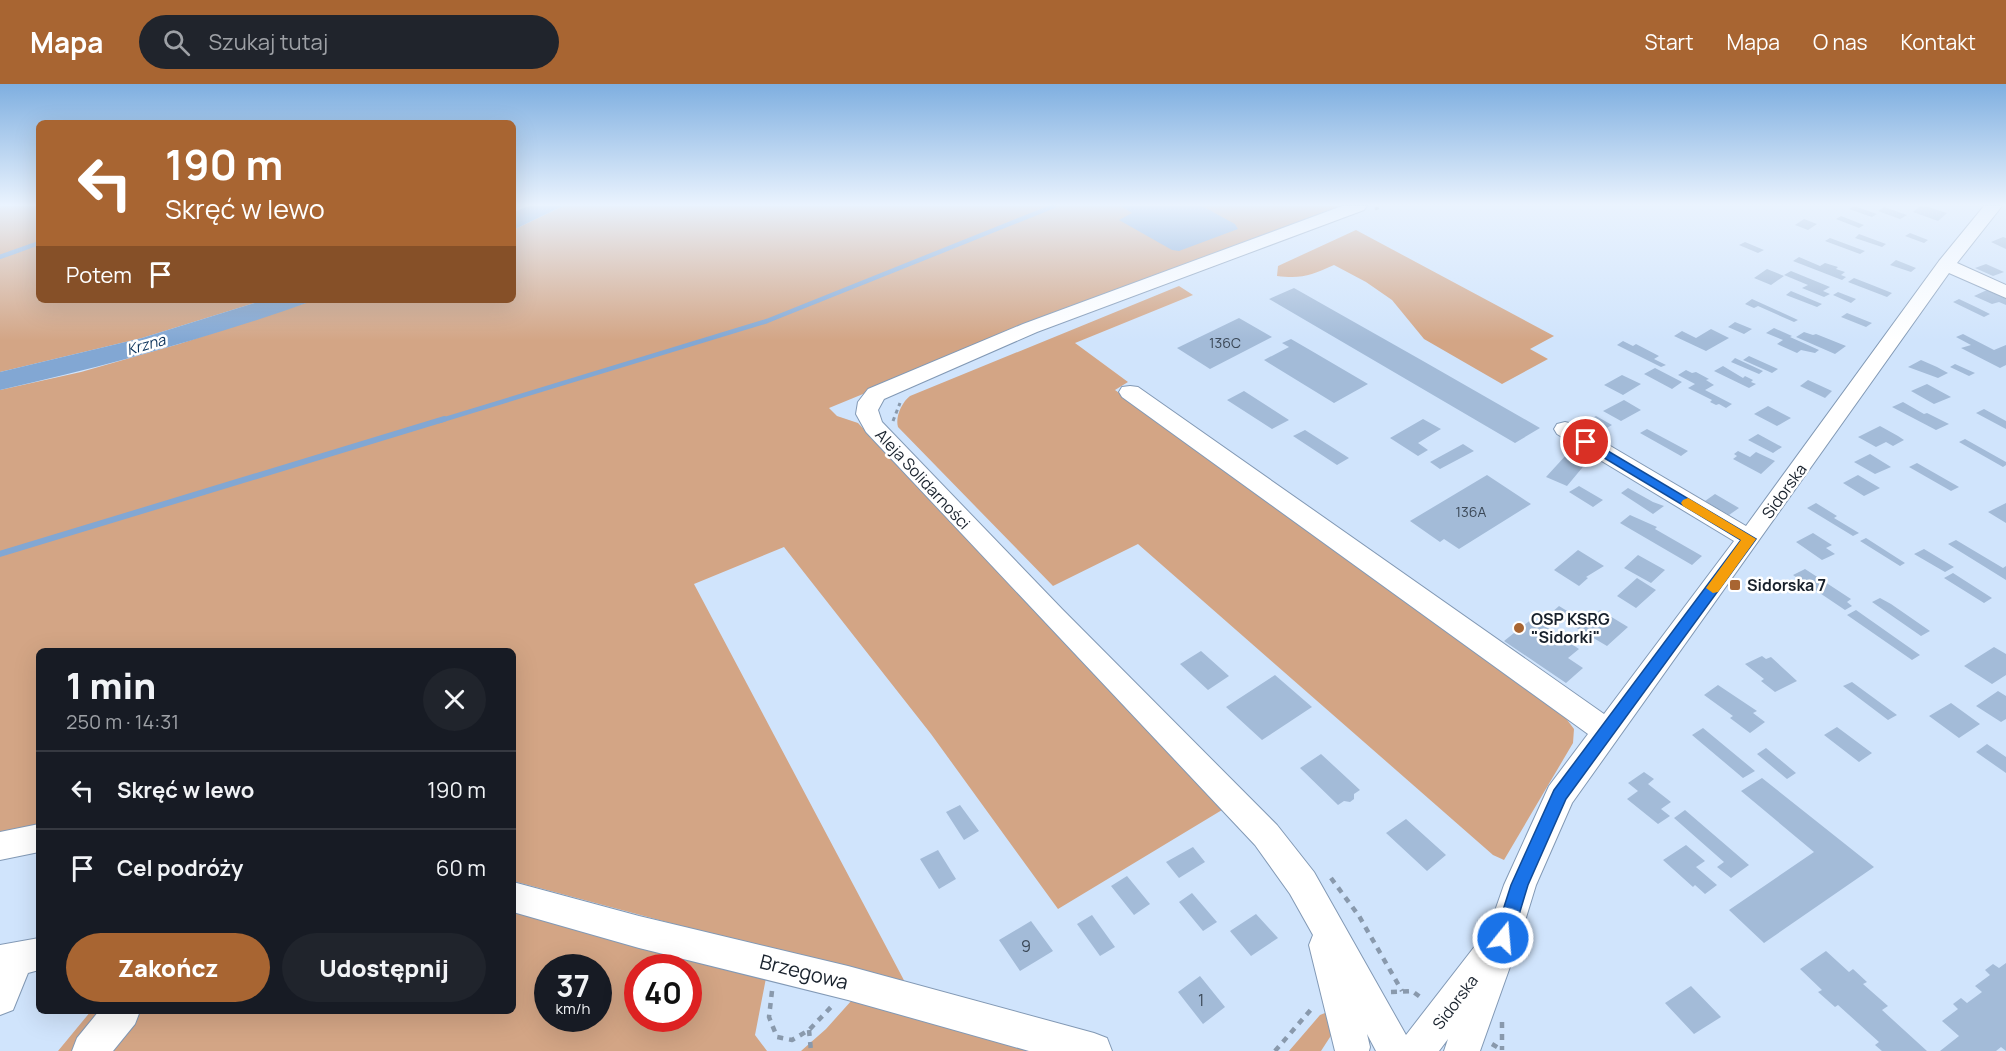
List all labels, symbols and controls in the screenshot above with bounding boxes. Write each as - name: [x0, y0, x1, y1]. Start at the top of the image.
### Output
- search box: [139, 15, 559, 69]
- text: Mapa: [30, 23, 103, 61]
- icon: search: [160, 26, 193, 59]
- text: Szukaj tutaj: [208, 27, 328, 57]
- text: Start: [1645, 28, 1694, 56]
- text: Mapa: [1727, 28, 1780, 56]
- text: O nas: [1813, 28, 1868, 56]
- text: Kontakt: [1901, 28, 1976, 56]
- text: 190 m: [165, 135, 283, 193]
- icon: left: [66, 144, 144, 222]
- text: Skręć w lewo: [165, 190, 325, 227]
- icon: arrive: [144, 258, 177, 291]
- text: Potem: [66, 260, 132, 290]
- water label: Krzna: [124, 329, 168, 360]
- house number: 136C: [1209, 333, 1241, 352]
- pin: [1560, 416, 1611, 467]
- street label: Aleja Solidarności: [871, 424, 975, 534]
- icon: arrive: [1569, 425, 1602, 458]
- street label: Sidorska: [1757, 459, 1811, 523]
- house number: 136A: [1456, 502, 1487, 521]
- place label: Sidorska 7: [1747, 574, 1826, 596]
- marker: Sidorska 7: [1728, 578, 1742, 592]
- place label: OSP KSRG "Sidorki": [1531, 608, 1610, 648]
- marker: OSP KSRG "Sidorki": [1512, 621, 1526, 635]
- text: 1 min: [66, 661, 156, 710]
- button: close: [423, 668, 486, 731]
- text: 250 m · 14:31: [66, 708, 179, 735]
- icon: left: [66, 774, 99, 807]
- text: Skręć w lewo: [117, 775, 254, 805]
- text: 190 m: [427, 775, 486, 805]
- icon: arrive: [66, 852, 99, 885]
- text: Cel podróży: [117, 853, 243, 883]
- text: 60 m: [436, 853, 486, 883]
- position arrow: [1471, 906, 1535, 970]
- button: Zakończ: [66, 933, 270, 1002]
- button: Udostępnij: [282, 933, 486, 1002]
- house number: 9: [1021, 935, 1031, 957]
- street label: Brzegowa: [757, 948, 851, 996]
- speed limit sign: 40: [624, 954, 702, 1032]
- text: 37: [556, 965, 590, 1006]
- street label: Sidorska: [1427, 970, 1483, 1034]
- house number: 1: [1198, 989, 1204, 1011]
- text: km/h: [556, 998, 590, 1019]

